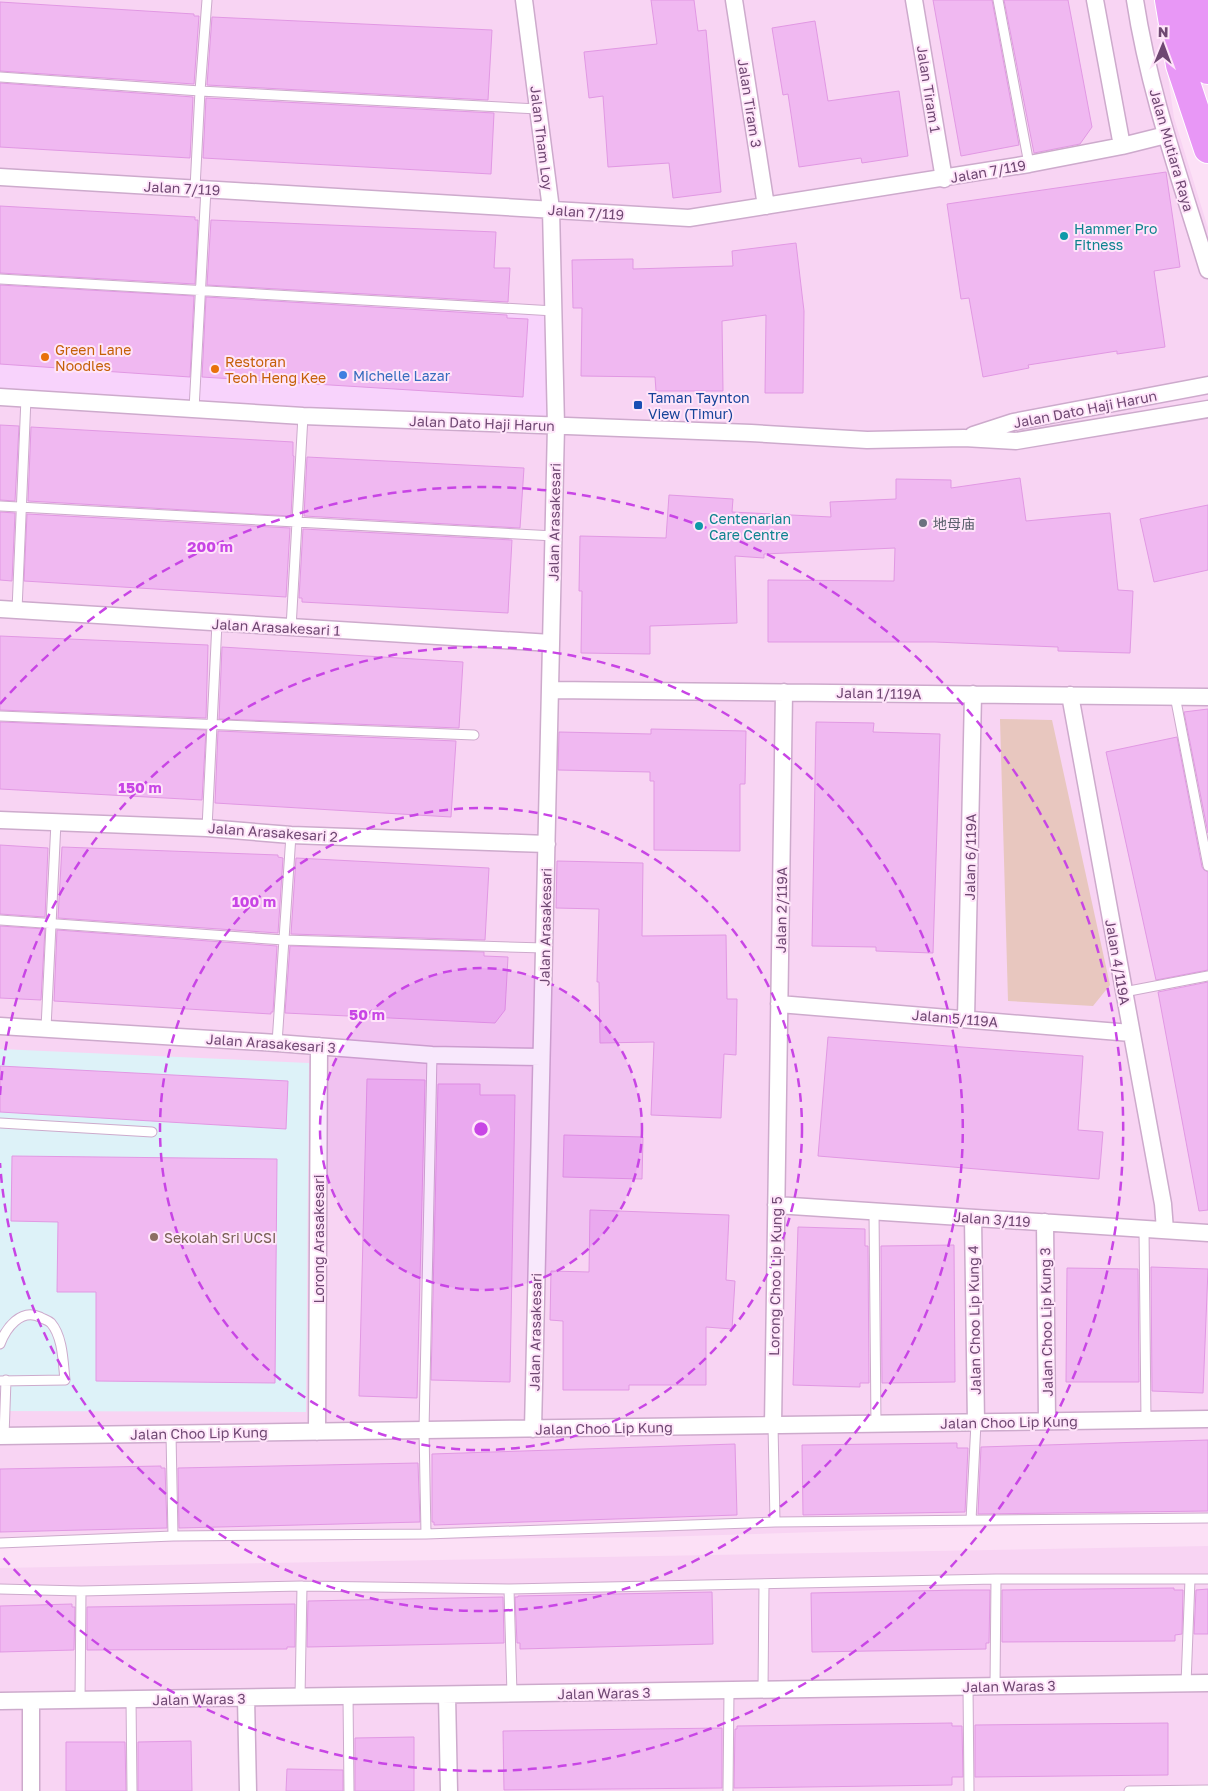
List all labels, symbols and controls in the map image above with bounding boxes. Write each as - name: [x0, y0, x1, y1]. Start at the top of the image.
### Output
- north arrow: [1138, 20, 1188, 70]
- text: N: [1158, 23, 1169, 40]
- street label: Jalan Tiram 1: [914, 44, 944, 134]
- street label: Jalan Tiram 3: [735, 57, 765, 149]
- street label: Jalan Tham Loy: [527, 85, 557, 191]
- street label: Jalan Mutiara Raya: [1146, 87, 1198, 213]
- street label: Jalan 7/119: [949, 156, 1027, 186]
- street label: Jalan 7/119: [143, 178, 221, 198]
- street label: Jalan 7/119: [547, 201, 625, 223]
- place label: Hammer Pro Fitness: [1074, 220, 1157, 253]
- marker: Hammer Pro Fitness: [1058, 230, 1070, 242]
- place label: Green Lane Noodles: [55, 341, 131, 374]
- marker: Green Lane Noodles: [39, 351, 51, 363]
- place label: Restoran Teoh Heng Kee: [225, 353, 326, 386]
- marker: Restoran Teoh Heng Kee: [209, 363, 221, 375]
- place label: Michelle Lazar: [353, 367, 451, 384]
- marker: Michelle Lazar: [337, 369, 349, 381]
- street label: Jalan Dato Haji Harun: [1012, 387, 1158, 431]
- place label: Taman Taynton View (Timur): [648, 389, 750, 422]
- marker: Taman Taynton View (Timur): [632, 399, 644, 411]
- street label: Jalan Dato Haji Harun: [409, 412, 555, 434]
- street label: Jalan Arasakesari: [544, 463, 564, 581]
- place label: Centenarian Care Centre: [709, 510, 791, 543]
- place label: 地母庙: [933, 515, 975, 532]
- marker: 地母庙: [917, 517, 929, 529]
- marker: Centenarian Care Centre: [693, 520, 705, 532]
- text: 200 m: [187, 537, 233, 555]
- street label: Jalan Arasakesari 1: [211, 615, 341, 639]
- street label: Jalan 1/119A: [836, 684, 922, 702]
- text: 150 m: [118, 778, 162, 796]
- street label: Jalan 6/119A: [961, 813, 979, 901]
- street label: Jalan Arasakesari 2: [208, 819, 338, 845]
- street label: Jalan 2/119A: [772, 866, 790, 953]
- street label: Jalan Arasakesari: [535, 868, 555, 986]
- text: 100 m: [232, 892, 276, 910]
- street label: Jalan 4/119A: [1102, 918, 1134, 1007]
- text: 50 m: [349, 1005, 385, 1023]
- street label: Jalan 5/119A: [911, 1006, 999, 1030]
- street label: Jalan Arasakesari 3: [206, 1030, 336, 1056]
- centre of rings: [472, 1120, 490, 1138]
- street label: Lorong Arasakesari: [310, 1175, 327, 1303]
- street label: Lorong Choo Lip Kung 5: [765, 1196, 785, 1356]
- street label: Jalan 3/119: [953, 1208, 1031, 1230]
- place label: Sekolah Sri UCSI: [164, 1229, 276, 1246]
- marker: Sekolah Sri UCSI: [148, 1231, 160, 1243]
- street label: Jalan Choo Lip Kung 4: [964, 1245, 984, 1395]
- street label: Jalan Choo Lip Kung 3: [1036, 1247, 1056, 1397]
- street label: Jalan Arasakesari: [525, 1273, 545, 1391]
- street label: Jalan Choo Lip Kung: [940, 1412, 1078, 1432]
- street label: Jalan Choo Lip Kung: [535, 1418, 673, 1438]
- street label: Jalan Choo Lip Kung: [130, 1423, 268, 1443]
- street label: Jalan Waras 3: [962, 1677, 1056, 1695]
- street label: Jalan Waras 3: [557, 1684, 651, 1702]
- street label: Jalan Waras 3: [152, 1690, 246, 1708]

